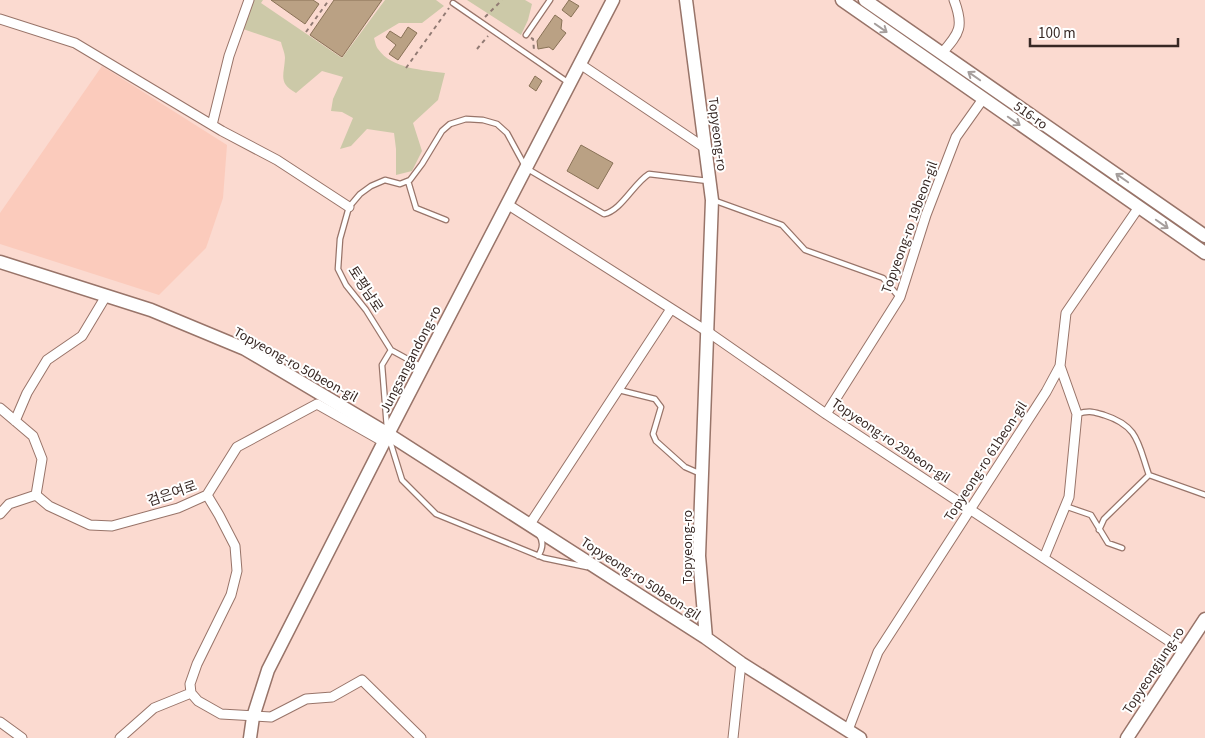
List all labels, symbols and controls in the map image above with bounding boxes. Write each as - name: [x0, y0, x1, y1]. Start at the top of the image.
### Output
- scale bar: [1030, 15, 1178, 47]
- one-way arrow: [874, 23, 888, 33]
- text: 100 m: [1038, 23, 1076, 44]
- one-way arrow: [967, 71, 981, 81]
- street label: Topyeong-ro: [703, 96, 731, 172]
- street label: 516-ro: [1009, 97, 1052, 135]
- one-way arrow: [1007, 116, 1021, 126]
- street label: Topyeong-ro 19beon-gil: [877, 158, 943, 296]
- one-way arrow: [1115, 173, 1129, 183]
- one-way arrow: [1155, 219, 1169, 229]
- street label: 토평남로: [343, 262, 388, 317]
- street label: Jungsangandong-ro: [375, 302, 447, 417]
- street label: Topyeong-ro 50beon-gil: [230, 322, 362, 408]
- street label: Topyeong-ro 29beon-gil: [827, 394, 954, 488]
- street label: Topyeong-ro 61beon-gil: [940, 397, 1032, 525]
- street label: 검은여로: [145, 476, 200, 512]
- street label: Topyeong-ro: [678, 510, 698, 584]
- street label: Topyeong-ro 50beon-gil: [577, 533, 705, 625]
- street label: Topyeongjung-ro: [1118, 623, 1190, 718]

